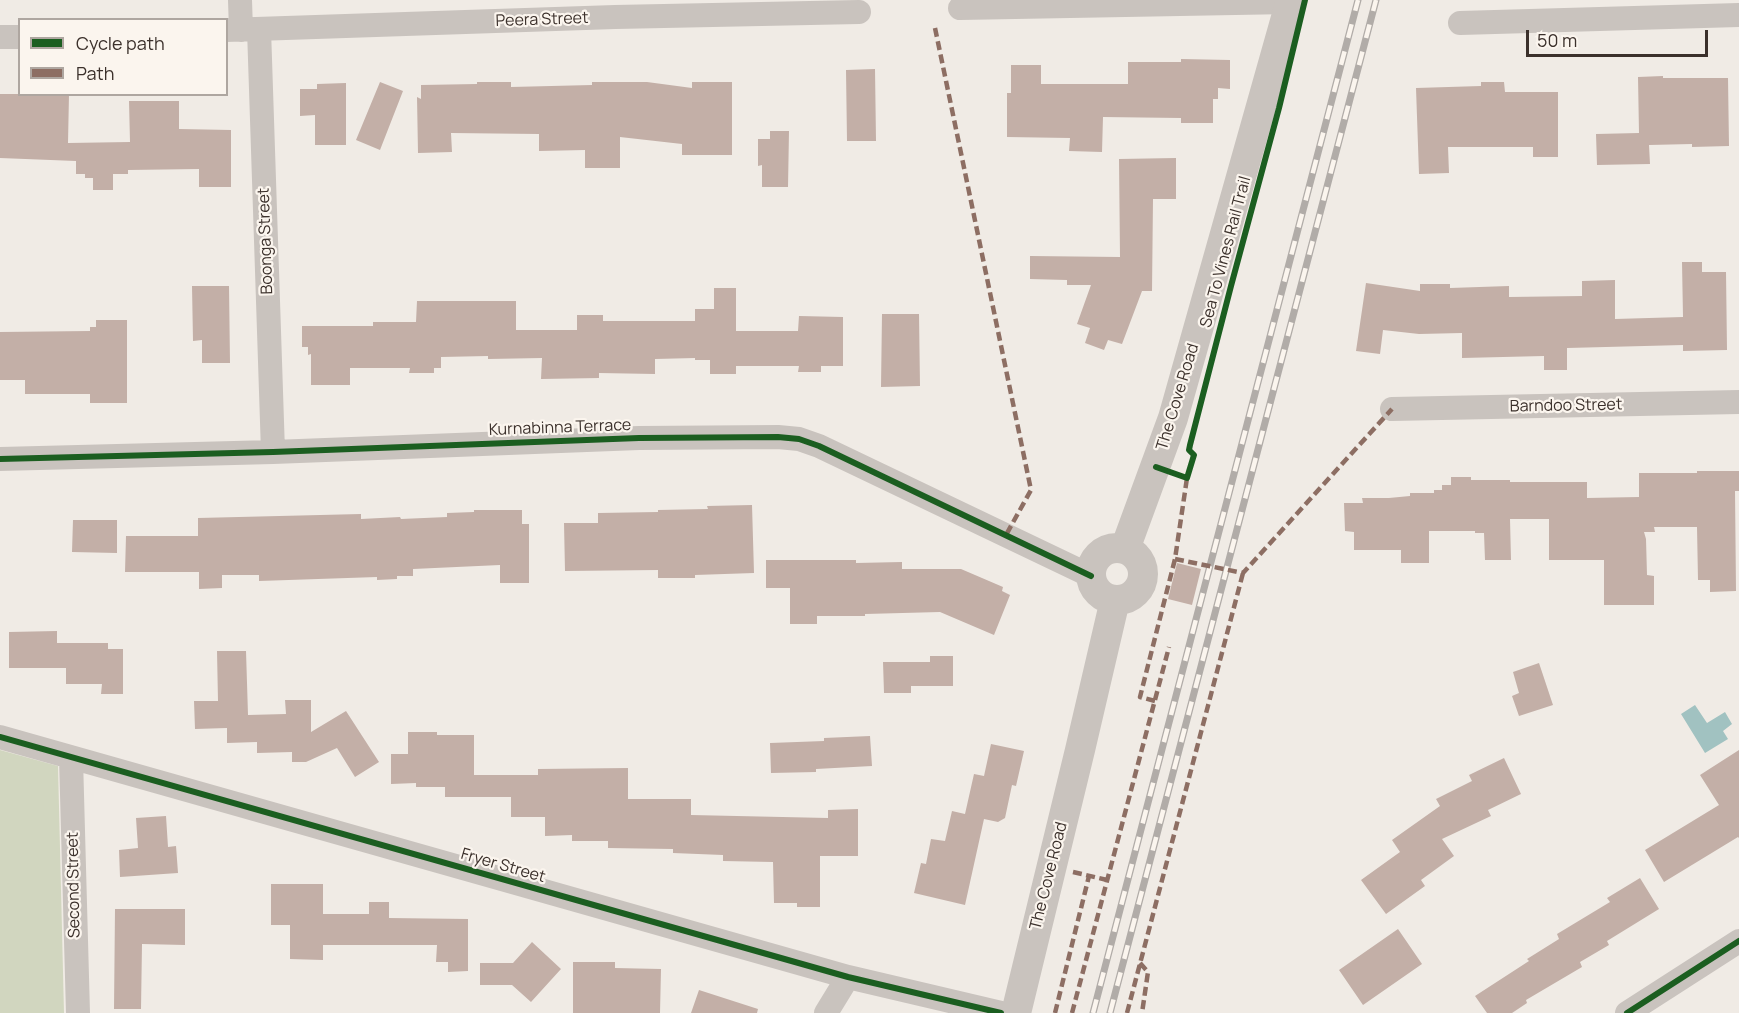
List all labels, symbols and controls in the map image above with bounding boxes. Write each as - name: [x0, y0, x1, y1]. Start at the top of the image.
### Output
- street label: Peera Street: [495, 9, 589, 31]
- legend: [18, 18, 228, 96]
- scale bar: [1529, 18, 1710, 56]
- text: 50 m: [1537, 28, 1577, 52]
- text: Cycle path: [76, 31, 165, 55]
- text: Path: [76, 61, 114, 85]
- street label: Sea To Vines Rail Trail: [1197, 174, 1255, 330]
- street label: Boonga Street: [255, 187, 277, 295]
- street label: The Cove Road: [1153, 341, 1203, 453]
- street label: Barndoo Street: [1510, 395, 1622, 417]
- street label: Kurnabinna Terrace: [488, 416, 632, 440]
- street label: The Cove Road: [1026, 820, 1072, 932]
- street label: Second Street: [63, 832, 85, 938]
- street label: Fryer Street: [458, 845, 548, 887]

